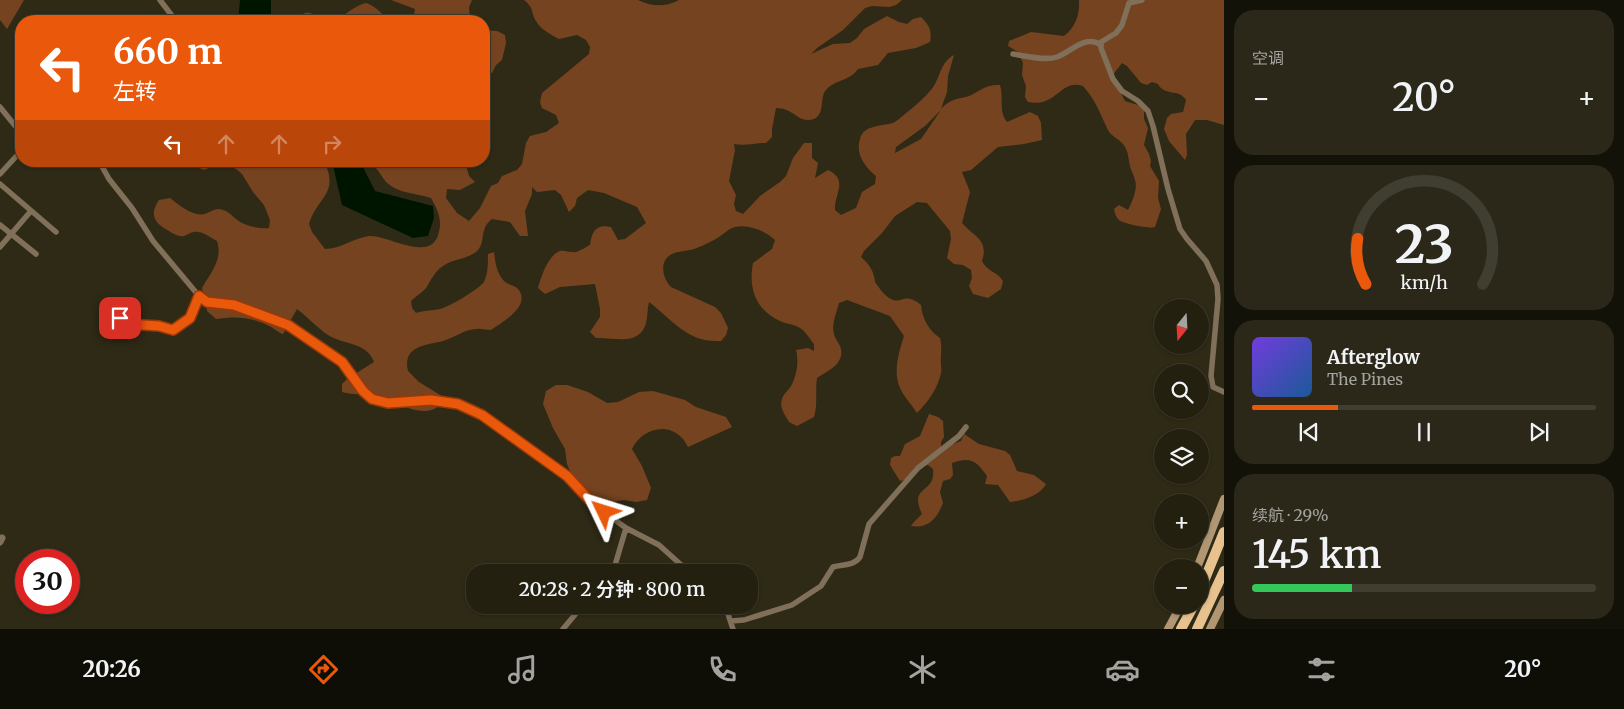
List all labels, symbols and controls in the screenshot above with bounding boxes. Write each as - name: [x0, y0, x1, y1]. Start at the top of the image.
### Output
- text: 660 m: [113, 30, 223, 74]
- icon: left: [30, 35, 95, 100]
- text: 空调: [1252, 48, 1284, 68]
- text: 20°: [1392, 74, 1456, 121]
- text: 左转: [113, 77, 157, 105]
- text: −: [1252, 80, 1271, 116]
- text: +: [1577, 80, 1596, 116]
- icon: left: [159, 130, 187, 158]
- icon: ahead: [212, 130, 240, 158]
- icon: ahead: [265, 130, 293, 158]
- icon: right: [318, 130, 346, 158]
- text: 23: [1394, 212, 1454, 277]
- text: km/h: [1400, 271, 1448, 294]
- pin: [99, 297, 141, 339]
- north arrow: [1154, 299, 1209, 354]
- map controls: [1154, 299, 1209, 614]
- icon: arrive: [106, 304, 134, 332]
- text: Afterglow: [1327, 345, 1420, 369]
- button: search: [1154, 364, 1209, 419]
- text: The Pines: [1327, 369, 1403, 389]
- icon: previous: [1295, 418, 1323, 446]
- icon: pause: [1410, 418, 1438, 446]
- icon: next: [1525, 418, 1553, 446]
- button: layers: [1154, 429, 1209, 484]
- position arrow: [577, 485, 629, 537]
- button: +: [1154, 494, 1209, 549]
- text: 续航 · 29%: [1252, 505, 1329, 525]
- text: 145 km: [1252, 531, 1381, 578]
- speed limit sign: 30: [15, 549, 80, 614]
- button: −: [1154, 559, 1209, 614]
- text: 20:28 · 2 分钟 · 800 m: [519, 577, 705, 601]
- icon: directions: [306, 652, 341, 687]
- icon: music: [505, 652, 540, 687]
- icon: phone: [705, 652, 740, 687]
- icon: climate: [905, 652, 940, 687]
- icon: car: [1105, 652, 1140, 687]
- icon: filters: [1304, 652, 1339, 687]
- text: 20:26: [82, 655, 141, 683]
- text: 20°: [1504, 655, 1542, 683]

